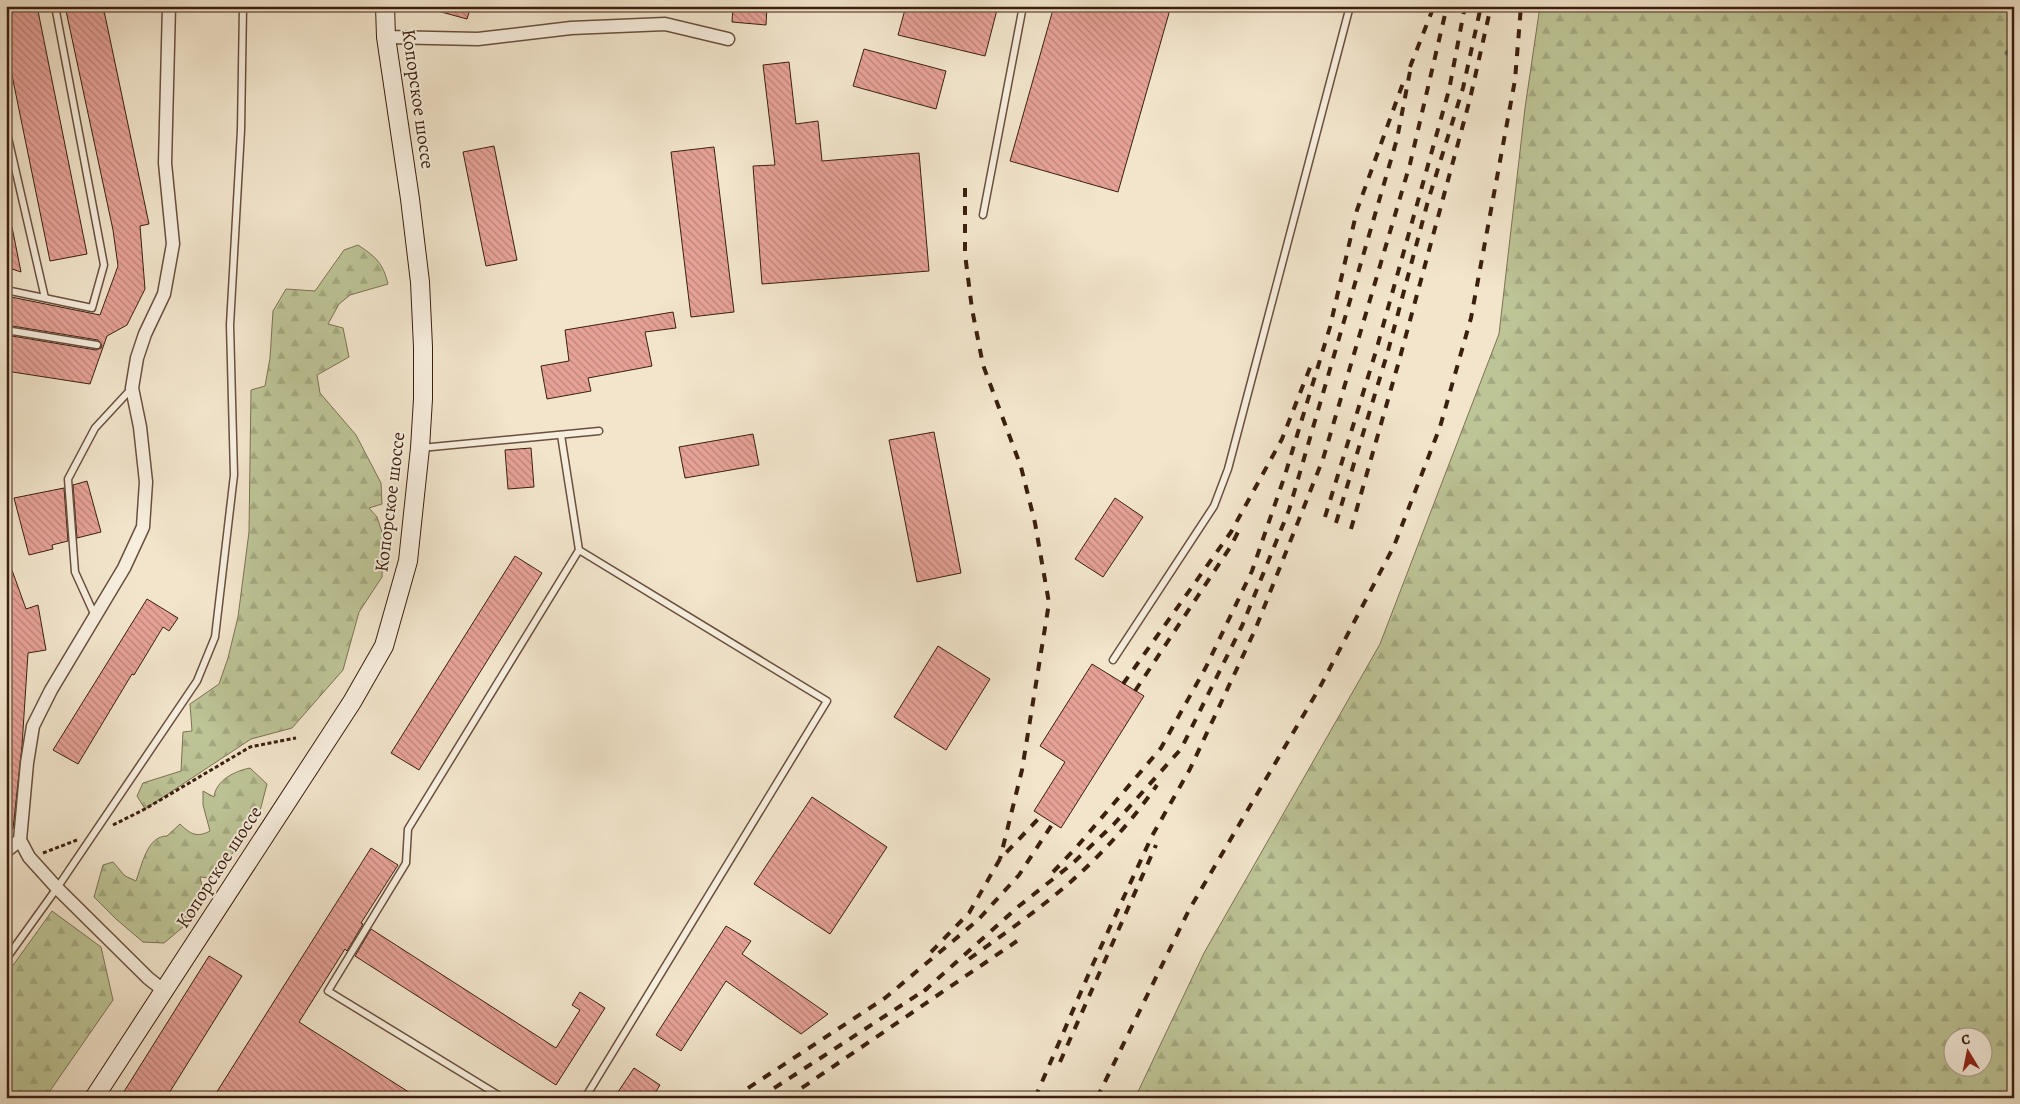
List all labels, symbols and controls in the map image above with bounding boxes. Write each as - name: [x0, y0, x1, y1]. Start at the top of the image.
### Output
- street label: Копорское шоссе: [395, 27, 441, 171]
- street label: Копорское шоссе: [369, 430, 411, 574]
- street label: Копорское шоссе: [170, 801, 268, 933]
- north arrow: [1942, 1026, 1992, 1076]
- text: С: [1960, 1030, 1972, 1050]

